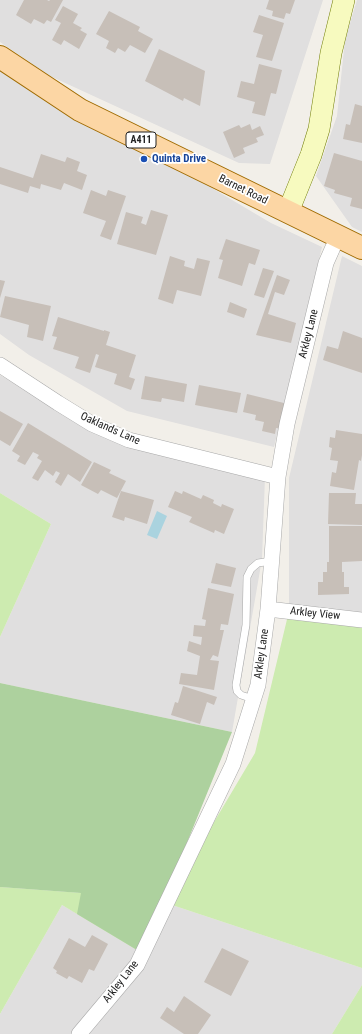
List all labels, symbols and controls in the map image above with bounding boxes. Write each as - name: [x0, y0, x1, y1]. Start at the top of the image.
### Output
- road number: A411: [126, 132, 156, 148]
- place label: Quinta Drive: [152, 152, 206, 166]
- marker: Quinta Drive: [139, 154, 149, 164]
- street label: Barnet Road: [216, 172, 270, 208]
- street label: Arkley Lane: [297, 308, 321, 360]
- street label: Oaklands Lane: [78, 410, 142, 448]
- street label: Arkley View: [289, 605, 341, 623]
- street label: Arkley Lane: [252, 628, 272, 680]
- street label: Arkley Lane: [100, 958, 142, 1006]

